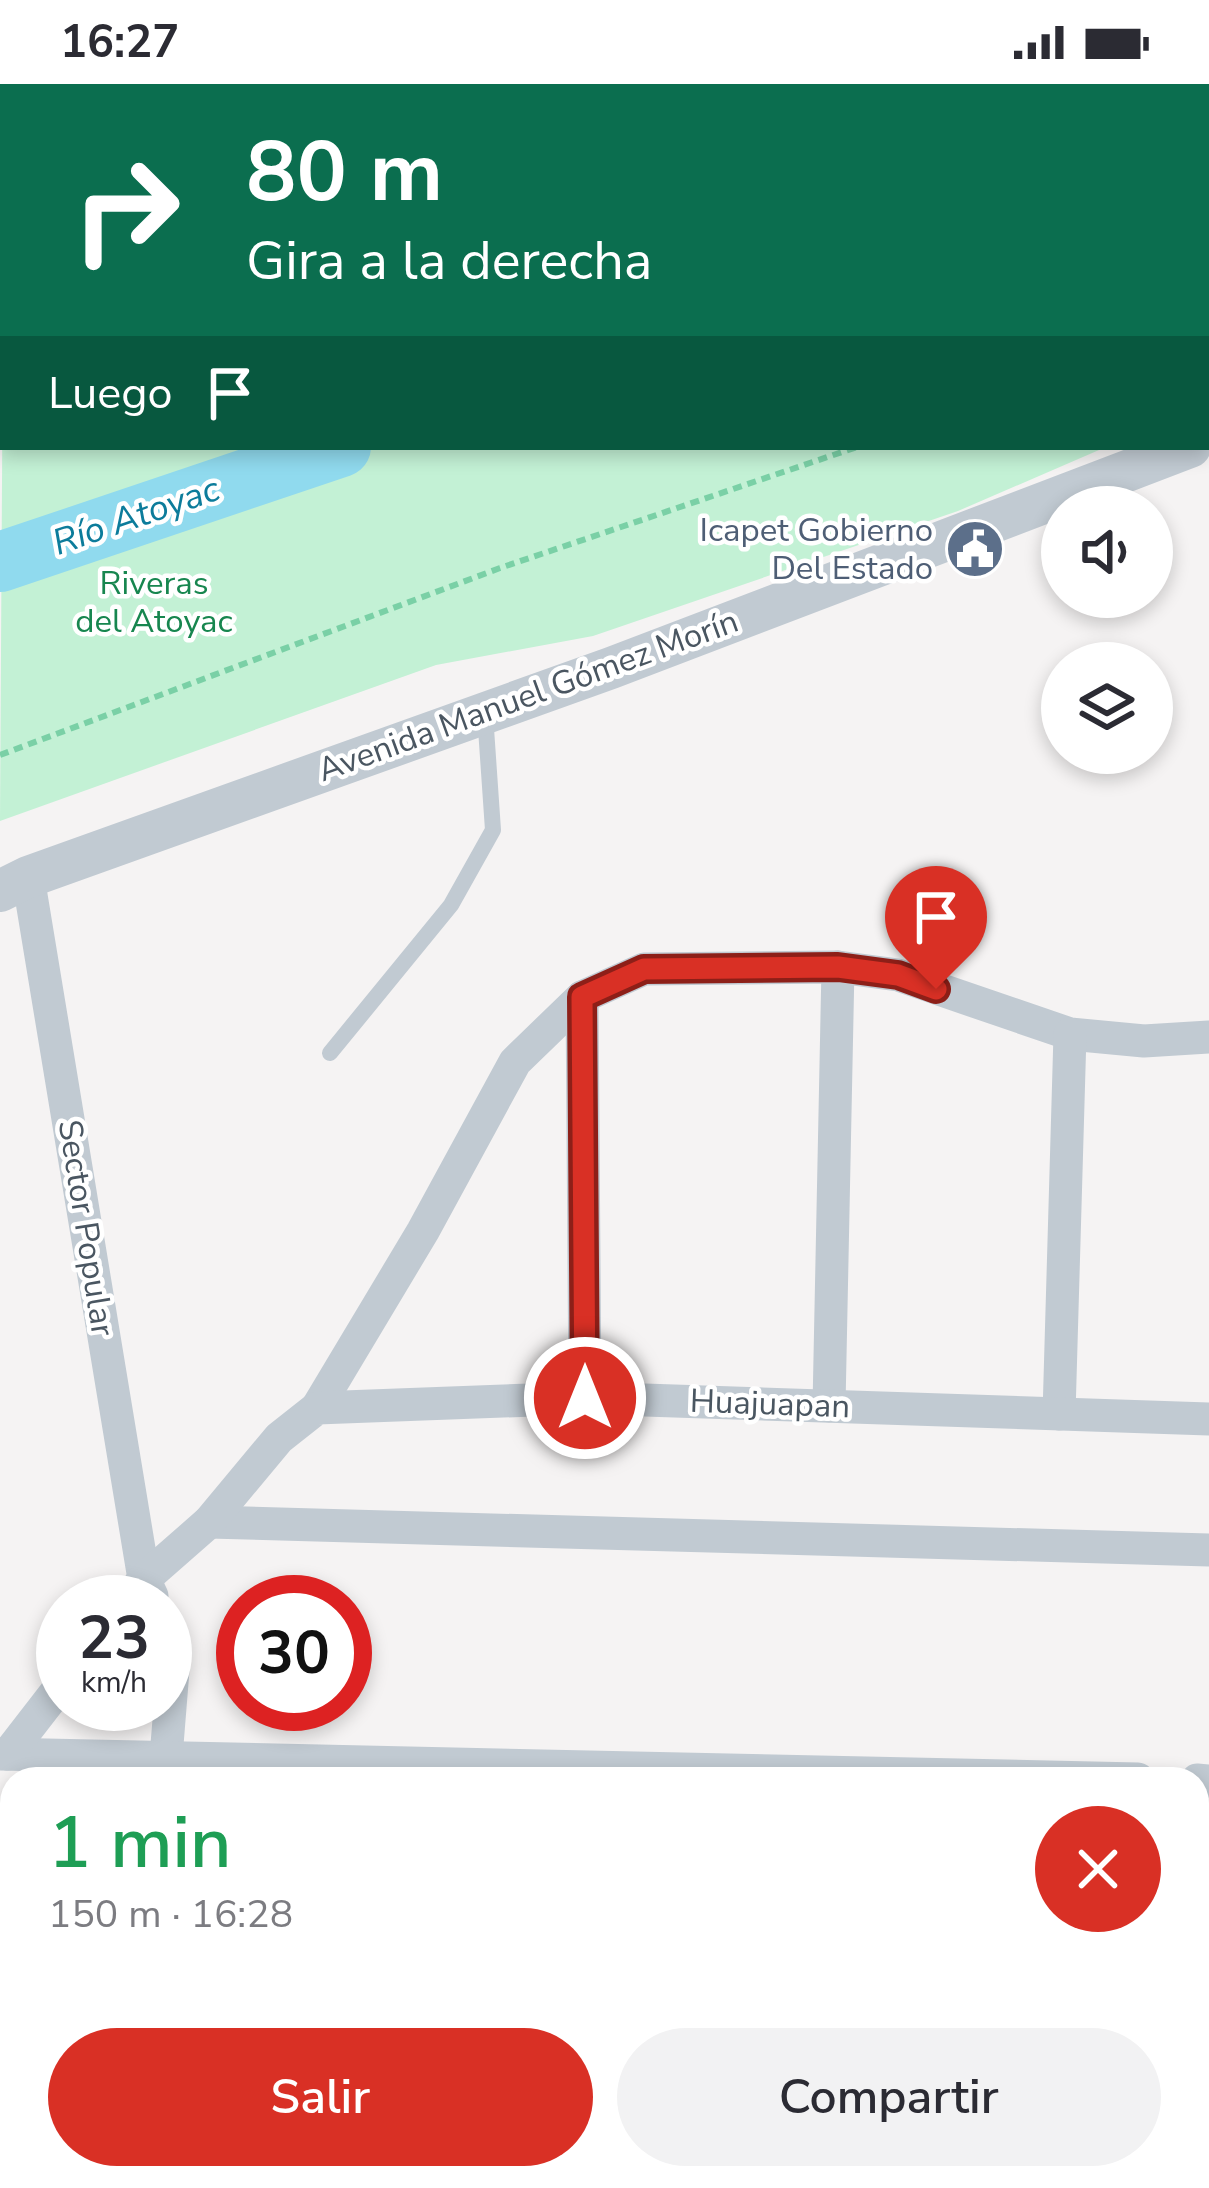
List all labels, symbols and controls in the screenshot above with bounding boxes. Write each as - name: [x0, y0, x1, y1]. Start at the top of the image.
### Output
- text: 16:27: [60, 12, 179, 73]
- text: 80 m: [246, 115, 443, 230]
- icon: right: [48, 132, 204, 288]
- text: Gira a la derecha: [246, 224, 653, 298]
- icon: arrive: [197, 360, 263, 426]
- text: Luego: [48, 363, 173, 424]
- water label: Río Atoyac: [46, 464, 226, 567]
- map controls: [1041, 486, 1173, 774]
- button: sound: [1041, 486, 1173, 618]
- place label: Icapet Gobierno Del Estado: [699, 508, 933, 591]
- public building icon: Icapet Gobierno Del Estado: [944, 518, 1006, 580]
- park label: Riveras del Atoyac: [75, 561, 233, 644]
- street label: Avenida Manuel Gómez Morín: [311, 599, 745, 793]
- button: layers: [1041, 642, 1173, 774]
- pin: [885, 866, 987, 989]
- icon: arrive: [903, 884, 969, 950]
- street label: Sector Popular: [47, 1117, 125, 1340]
- position arrow: [522, 1335, 648, 1461]
- street label: Huajuapan: [689, 1379, 851, 1429]
- speed limit sign: 30: [216, 1575, 372, 1731]
- text: 23: [78, 1597, 150, 1679]
- text: km/h: [81, 1662, 147, 1703]
- text: 1 min: [48, 1794, 231, 1892]
- button: close: [1035, 1806, 1161, 1932]
- text: 150 m · 16:28: [48, 1888, 293, 1941]
- button: Salir: [48, 2028, 593, 2166]
- button: Compartir: [617, 2028, 1161, 2166]

